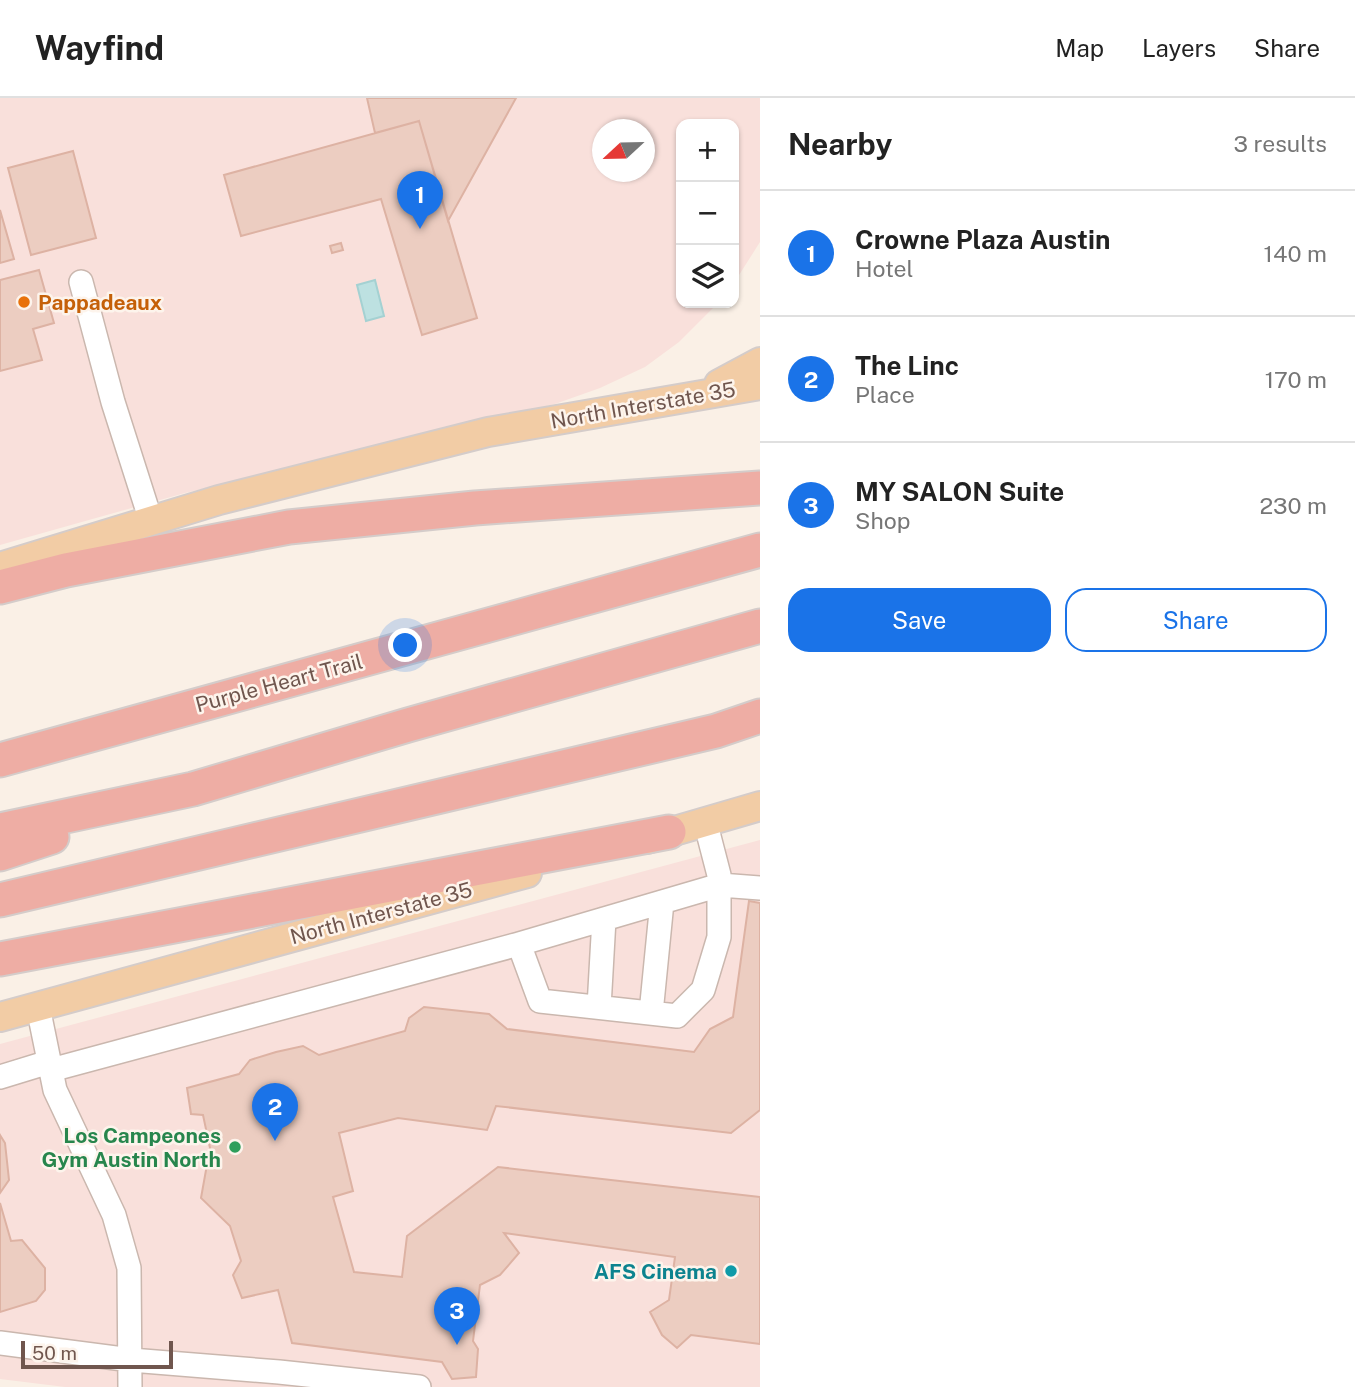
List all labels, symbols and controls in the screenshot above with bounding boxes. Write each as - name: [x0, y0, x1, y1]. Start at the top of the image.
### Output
- text: Wayfind: [35, 29, 164, 67]
- text: Map: [1055, 34, 1104, 62]
- text: Layers: [1142, 34, 1216, 62]
- text: Share: [1254, 34, 1320, 62]
- north arrow: [592, 119, 655, 182]
- map controls: [676, 119, 739, 308]
- button: +: [676, 119, 739, 182]
- text: Nearby: [788, 126, 892, 162]
- text: 3 results: [1233, 130, 1327, 157]
- pin: 1: [397, 171, 443, 229]
- button: −: [676, 182, 739, 245]
- text: Crowne Plaza Austin: [855, 224, 1110, 255]
- text: 1: [806, 240, 816, 267]
- text: 140 m: [1264, 240, 1327, 267]
- button: layers: [676, 245, 739, 308]
- text: Hotel: [855, 255, 914, 282]
- place label: Pappadeaux: [38, 290, 162, 315]
- marker: Pappadeaux: [16, 294, 32, 310]
- text: The Linc: [855, 350, 959, 381]
- text: 2: [804, 366, 818, 393]
- text: 170 m: [1265, 366, 1327, 393]
- street label: North Interstate 35: [549, 376, 737, 434]
- text: Place: [855, 381, 915, 408]
- text: MY SALON Suite: [855, 476, 1064, 507]
- text: 3: [803, 492, 819, 519]
- text: 230 m: [1259, 492, 1327, 519]
- text: Shop: [855, 507, 910, 534]
- button: Save: [788, 588, 1051, 652]
- button: Share: [1065, 588, 1327, 652]
- your location: [388, 628, 422, 662]
- street label: Purple Heart Trail: [192, 649, 366, 717]
- street label: North Interstate 35: [287, 877, 475, 949]
- pin: 2: [252, 1083, 298, 1141]
- place label: Los Campeones Gym Austin North: [42, 1123, 221, 1172]
- marker: Los Campeones Gym Austin North: [227, 1139, 243, 1155]
- place label: AFS Cinema: [594, 1259, 717, 1284]
- marker: AFS Cinema: [723, 1263, 739, 1279]
- pin: 3: [434, 1287, 480, 1345]
- scale bar: [21, 1338, 173, 1370]
- text: 50 m: [32, 1342, 77, 1364]

